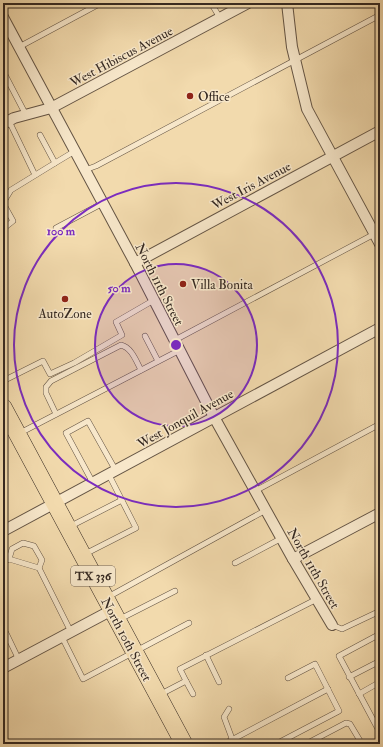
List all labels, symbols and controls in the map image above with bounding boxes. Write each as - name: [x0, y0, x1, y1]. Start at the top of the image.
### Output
- street label: West Hibiscus Avenue: [66, 23, 176, 91]
- place label: Office: [198, 89, 230, 105]
- marker: Office: [185, 91, 195, 101]
- street label: West Iris Avenue: [208, 158, 294, 214]
- text: 100 m: [47, 224, 76, 239]
- street label: North 11th Street: [131, 240, 187, 328]
- place label: Villa Bonita: [191, 277, 253, 293]
- marker: Villa Bonita: [178, 279, 188, 289]
- text: 50 m: [107, 281, 131, 296]
- marker: AutoZone: [60, 294, 70, 304]
- place label: AutoZone: [37, 306, 92, 322]
- centre of rings: [169, 338, 183, 352]
- street label: West Jonquil Avenue: [134, 386, 237, 452]
- street label: North 11th Street: [284, 525, 343, 612]
- road number: TX 336: [71, 566, 115, 586]
- street label: North 10th Street: [97, 595, 155, 684]

